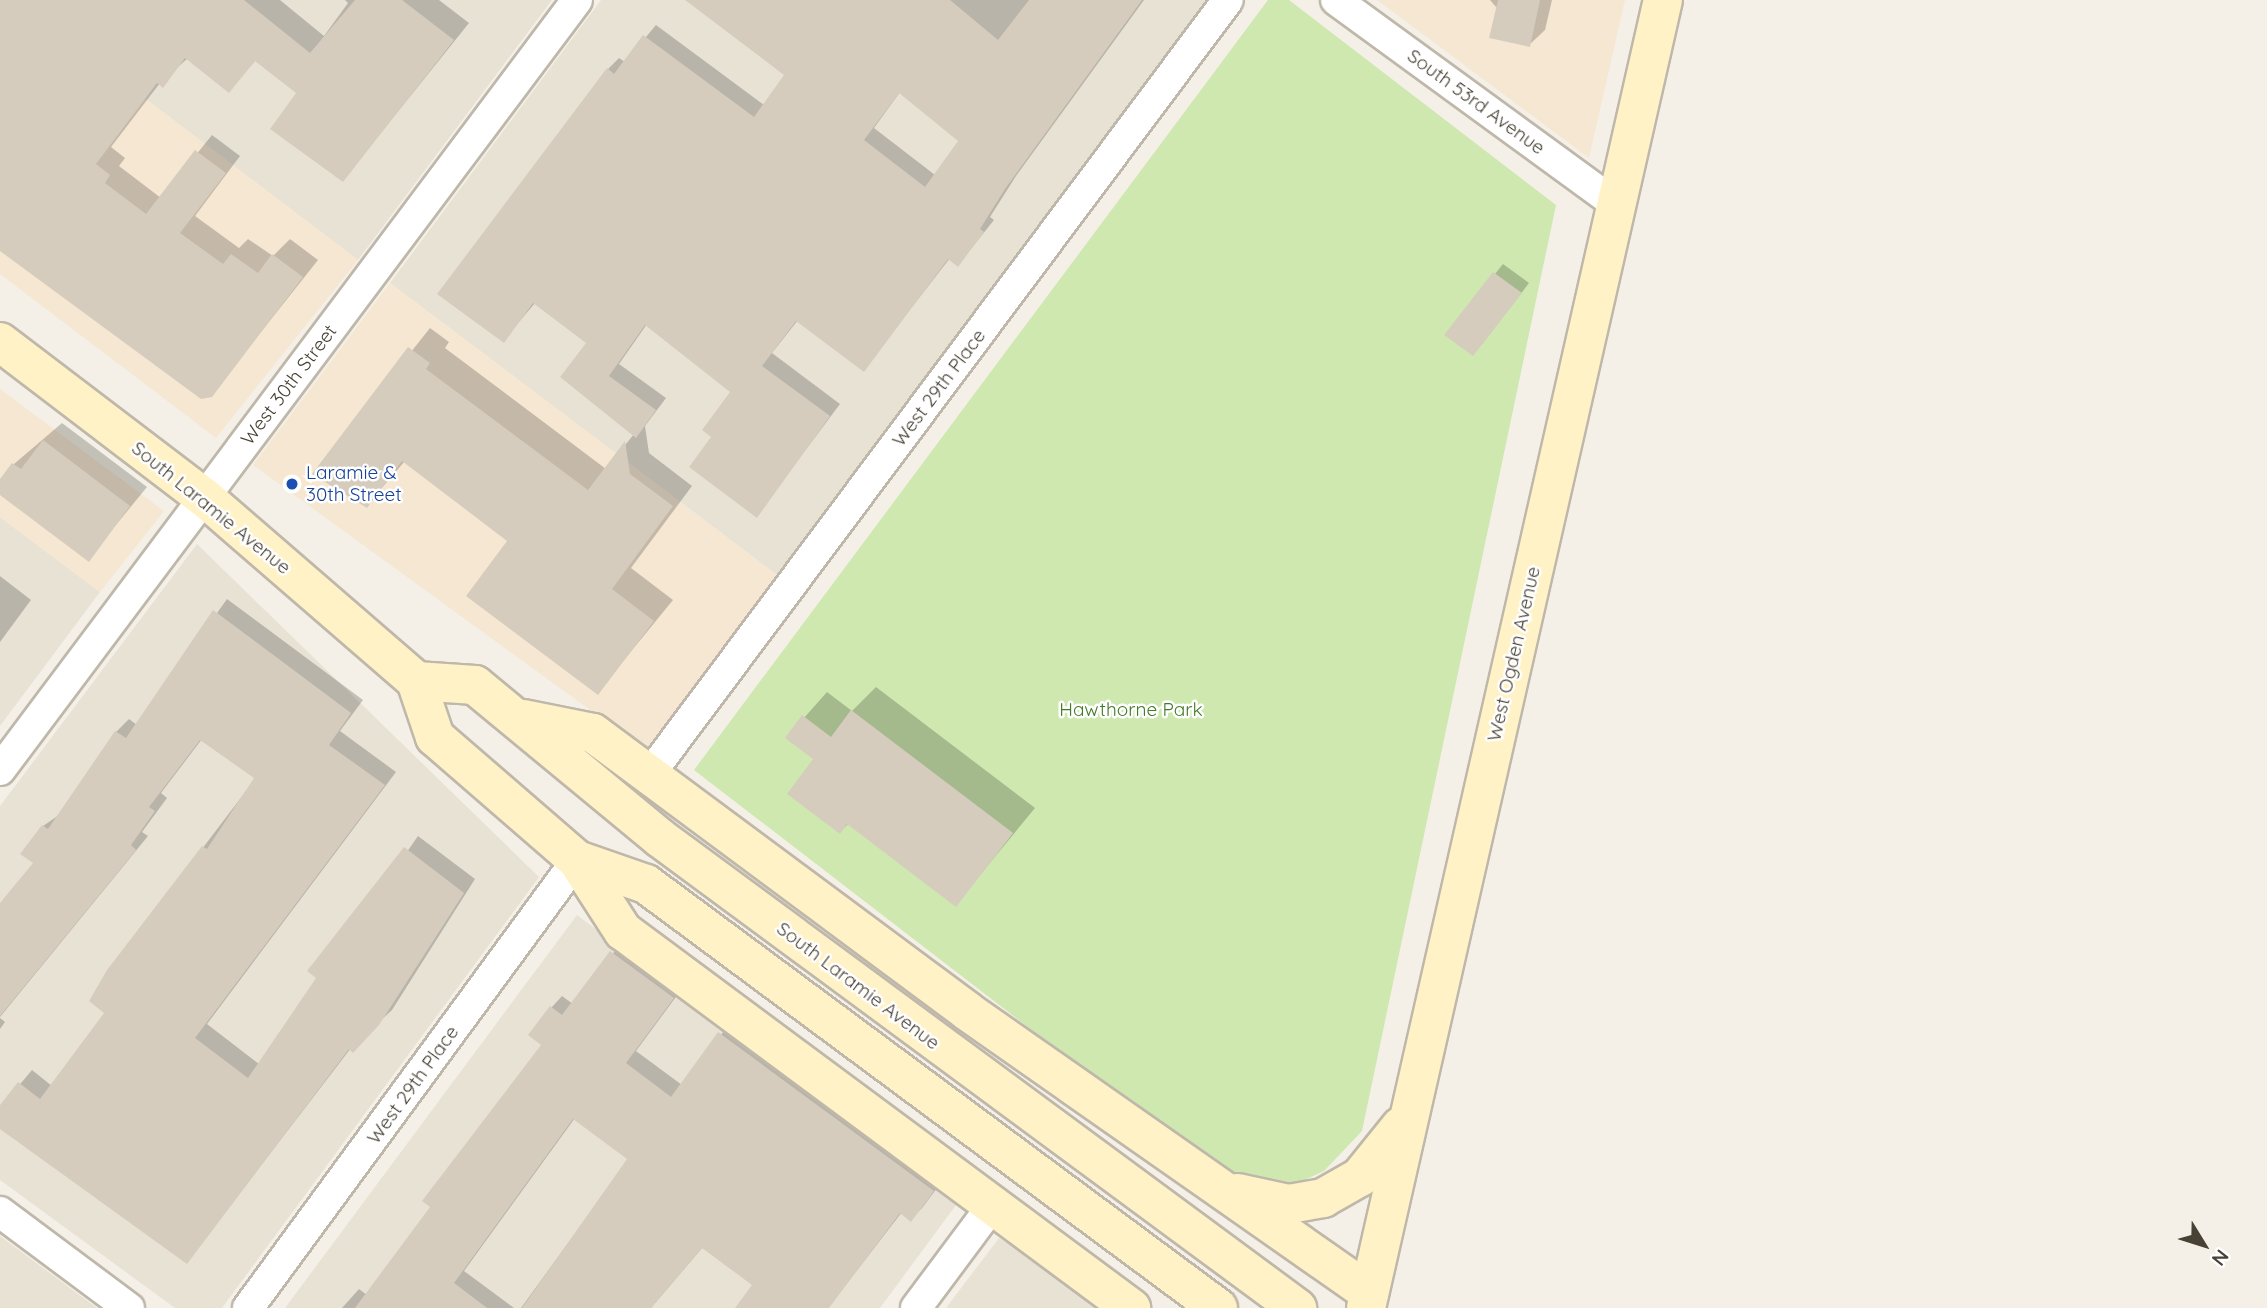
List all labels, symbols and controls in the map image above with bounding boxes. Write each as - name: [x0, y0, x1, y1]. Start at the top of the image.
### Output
- street label: South 53rd Avenue: [1403, 44, 1549, 160]
- street label: West 30th Street: [236, 320, 342, 450]
- street label: West 29th Place: [888, 325, 990, 451]
- street label: South Laramie Avenue: [127, 437, 295, 579]
- place label: Laramie & 30th Street: [306, 462, 402, 506]
- marker: Laramie & 30th Street: [284, 476, 300, 492]
- street label: West Ogden Avenue: [1483, 564, 1545, 744]
- park label: Hawthorne Park: [1059, 699, 1203, 721]
- street label: South Laramie Avenue: [772, 917, 944, 1055]
- street label: West 29th Place: [362, 1021, 464, 1149]
- north arrow: [2169, 1210, 2239, 1280]
- text: N: [2207, 1245, 2234, 1271]

